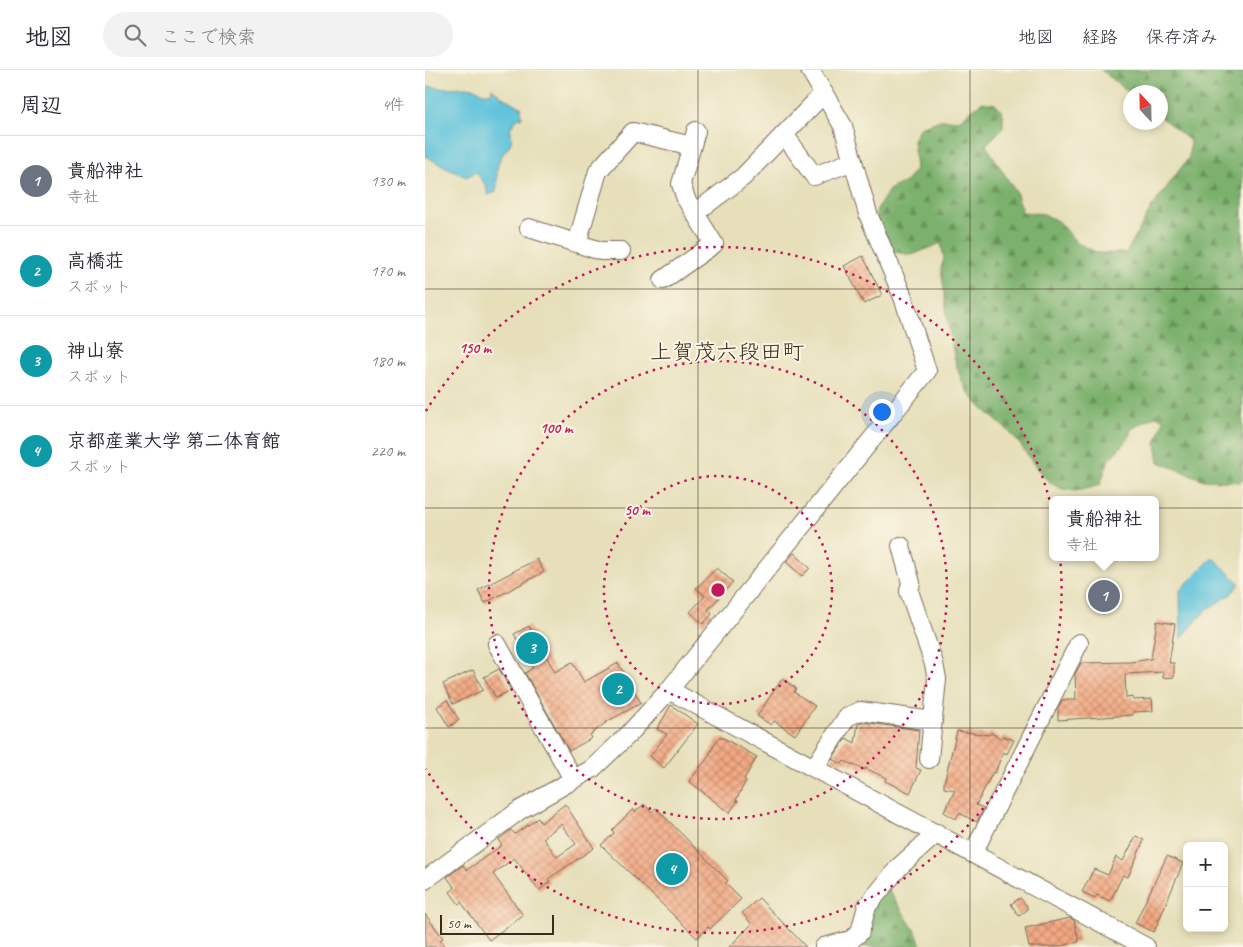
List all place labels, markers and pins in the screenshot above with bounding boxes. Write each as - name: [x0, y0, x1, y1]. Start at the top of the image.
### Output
- pin: 1: [1088, 577, 1120, 615]
- centre of rings: [709, 581, 727, 599]
- pin: 3: [516, 629, 548, 667]
- pin: 2: [602, 670, 634, 708]
- pin: 4: [656, 850, 688, 888]

